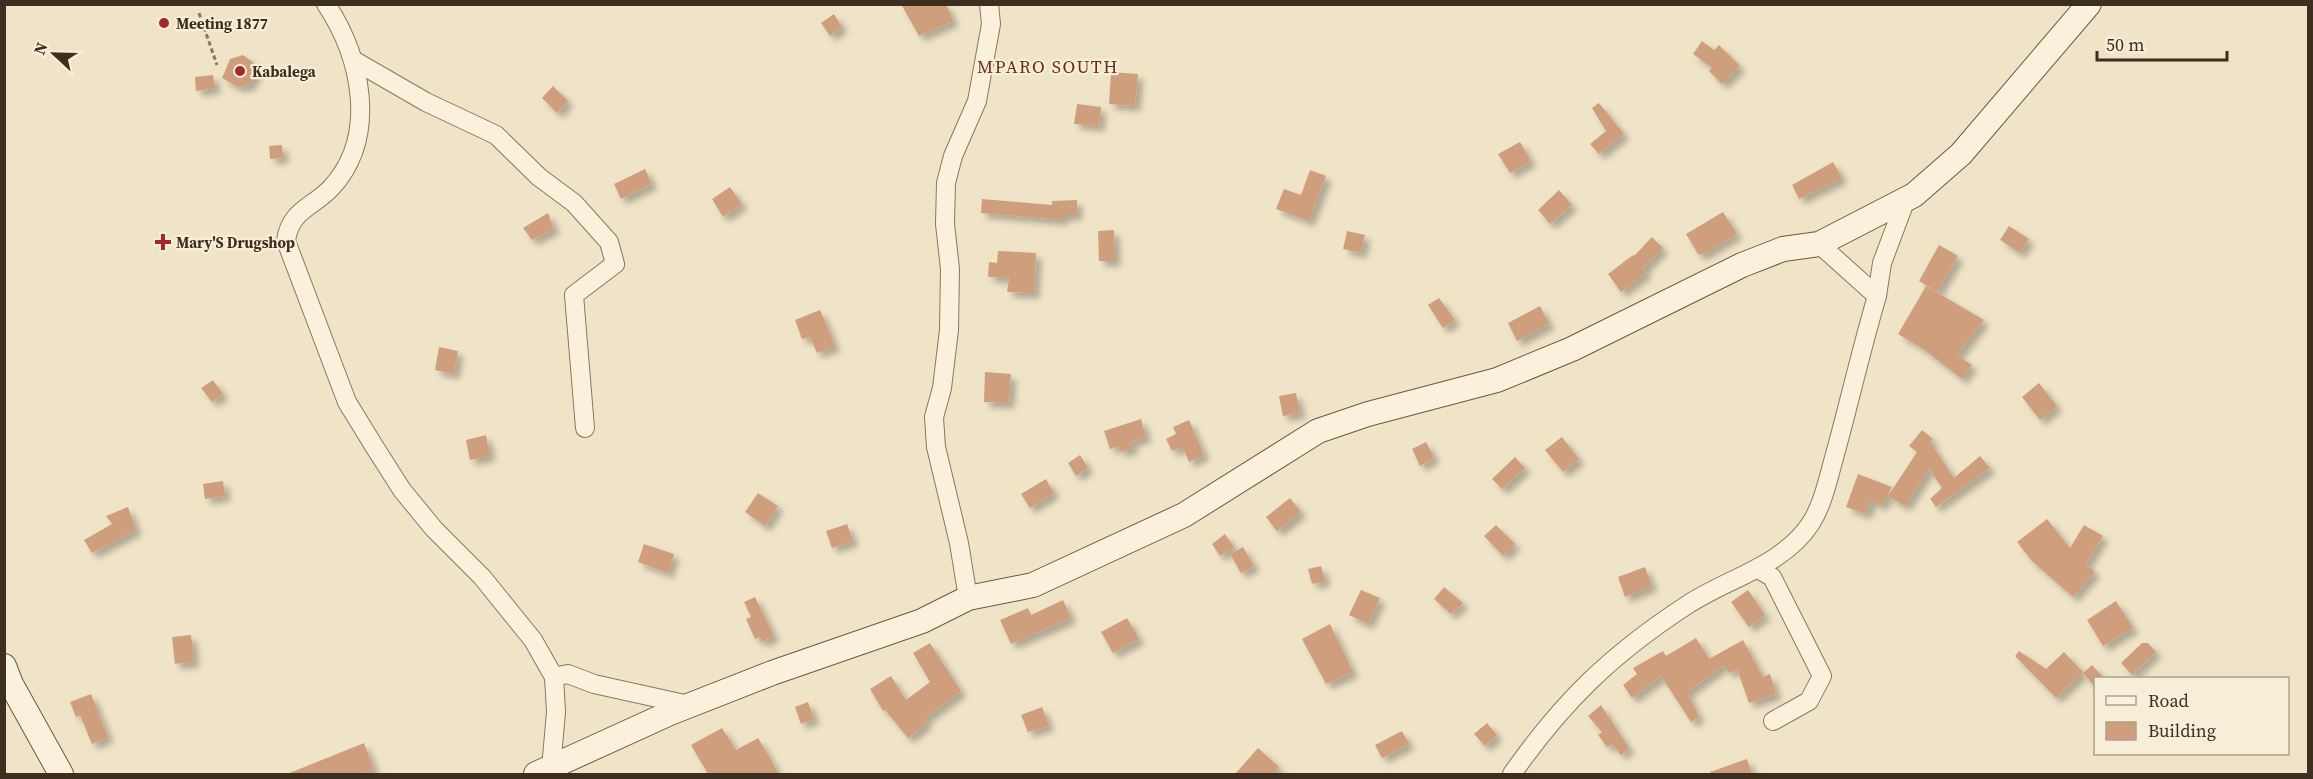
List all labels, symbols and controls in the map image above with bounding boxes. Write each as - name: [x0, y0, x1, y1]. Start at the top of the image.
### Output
- place label: Meeting 1877: [176, 13, 268, 34]
- marker: Meeting 1877: [157, 16, 171, 30]
- north arrow: [24, 24, 84, 84]
- scale bar: [2097, 24, 2228, 62]
- text: 50 m: [2106, 32, 2144, 57]
- text: N: [28, 39, 53, 58]
- district label: MPARO SOUTH: [977, 54, 1119, 79]
- place label: Kabalega: [252, 61, 317, 82]
- marker: Kabalega: [233, 64, 247, 78]
- place label: Mary'S Drugshop: [176, 232, 295, 253]
- marker: Mary'S Drugshop: [154, 233, 172, 251]
- legend: [2094, 677, 2289, 755]
- text: Road: [2148, 688, 2189, 713]
- text: Building: [2148, 718, 2216, 743]

